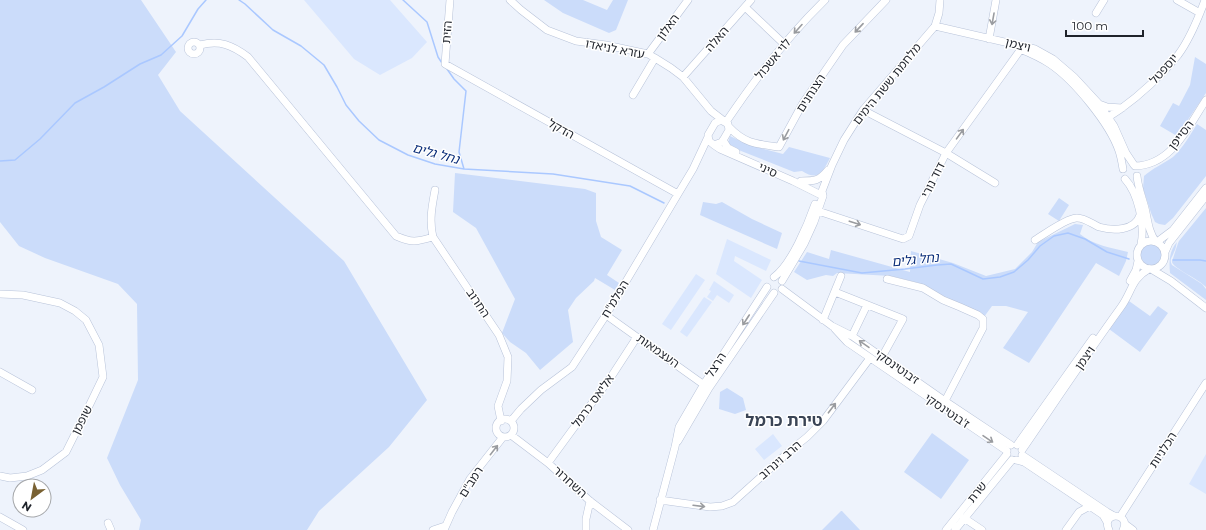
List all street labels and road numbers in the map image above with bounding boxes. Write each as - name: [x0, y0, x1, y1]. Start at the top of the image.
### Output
- street label: האלון: [653, 11, 682, 43]
- street label: הזית: [438, 20, 455, 44]
- street label: האלה: [702, 23, 732, 54]
- street label: ויצמן: [1004, 34, 1032, 55]
- street label: עזרא לניאדו: [584, 35, 646, 62]
- street label: לוי אשכול: [752, 35, 794, 82]
- street label: מלחמת ששת הימים: [849, 40, 924, 127]
- street label: יוספטל: [1146, 50, 1181, 87]
- street label: הצנחנים: [793, 71, 828, 115]
- street label: הדקל: [545, 115, 577, 142]
- street label: הסייפן: [1165, 117, 1197, 152]
- street label: סיני: [756, 159, 780, 180]
- street label: דוד נורי: [917, 159, 948, 200]
- street label: הפלמ"ח: [598, 277, 632, 320]
- street label: החרוב: [463, 285, 494, 320]
- street label: העצמאות: [634, 330, 683, 371]
- street label: ויצמן: [1071, 343, 1098, 373]
- street label: ז׳בוטינסקי: [872, 346, 922, 387]
- street label: הרצל: [702, 349, 729, 380]
- street label: אליאס כרמל: [568, 371, 617, 430]
- street label: ז'בוטינסקי: [922, 390, 973, 431]
- street label: שופמן: [68, 402, 95, 437]
- street label: הכלניות: [1145, 429, 1180, 470]
- street label: הרב וינרוב: [755, 437, 804, 482]
- street label: השחרור: [550, 463, 590, 501]
- street label: רמב"ם: [455, 464, 486, 500]
- street label: שרת: [964, 478, 990, 505]

